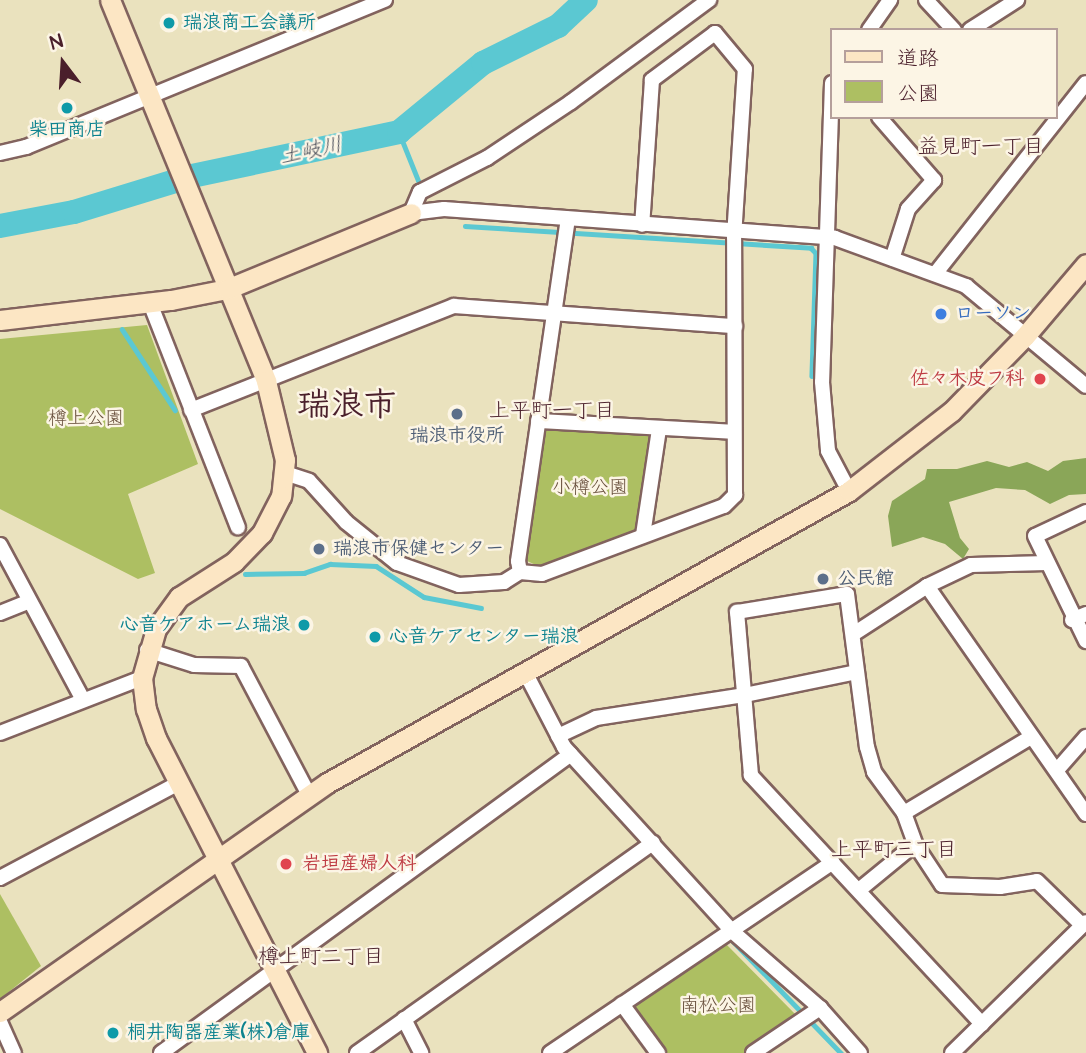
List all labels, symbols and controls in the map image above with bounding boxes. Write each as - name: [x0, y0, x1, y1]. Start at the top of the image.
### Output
- place label: 瑞浪商工会議所: [183, 12, 316, 34]
- marker: 瑞浪商工会議所: [161, 15, 177, 31]
- north arrow: [28, 28, 98, 98]
- text: N: [47, 28, 66, 57]
- legend: [830, 28, 1058, 119]
- text: 道路: [897, 44, 939, 73]
- text: 公園: [897, 79, 939, 108]
- marker: 柴田商店: [59, 100, 75, 116]
- place label: 柴田商店: [29, 119, 105, 141]
- water label: 土岐川: [278, 132, 344, 170]
- district label: 益見町一丁目: [918, 134, 1044, 160]
- place label: ローソン: [955, 303, 1031, 325]
- marker: ローソン: [933, 306, 949, 322]
- place label: 佐々木皮フ科: [910, 368, 1024, 390]
- marker: 佐々木皮フ科: [1030, 369, 1050, 389]
- district label: 瑞浪市: [298, 386, 396, 426]
- district label: 上平町一丁目: [489, 398, 615, 424]
- marker: 瑞浪市役所: [449, 406, 465, 422]
- park label: 樽上公園: [48, 408, 124, 430]
- place label: 瑞浪市役所: [410, 425, 504, 447]
- park label: 小樽公園: [552, 477, 628, 499]
- place label: 瑞浪市保健センター: [333, 538, 504, 560]
- marker: 瑞浪市保健センター: [311, 541, 327, 557]
- place label: 公民館: [837, 568, 894, 590]
- marker: 公民館: [815, 571, 831, 587]
- place label: 心音ケアホーム瑞浪: [119, 614, 290, 636]
- marker: 心音ケアホーム瑞浪: [296, 617, 312, 633]
- place label: 心音ケアセンター瑞浪: [389, 626, 579, 648]
- marker: 心音ケアセンター瑞浪: [367, 629, 383, 645]
- district label: 上平町三丁目: [831, 837, 957, 863]
- place label: 岩垣産婦人科: [302, 853, 416, 875]
- marker: 岩垣産婦人科: [276, 854, 296, 874]
- district label: 樽上町二丁目: [258, 944, 384, 970]
- park label: 南松公園: [680, 995, 756, 1017]
- place label: 桐井陶器産業(株)倉庫: [127, 1022, 310, 1044]
- marker: 桐井陶器産業(株)倉庫: [105, 1025, 121, 1041]

